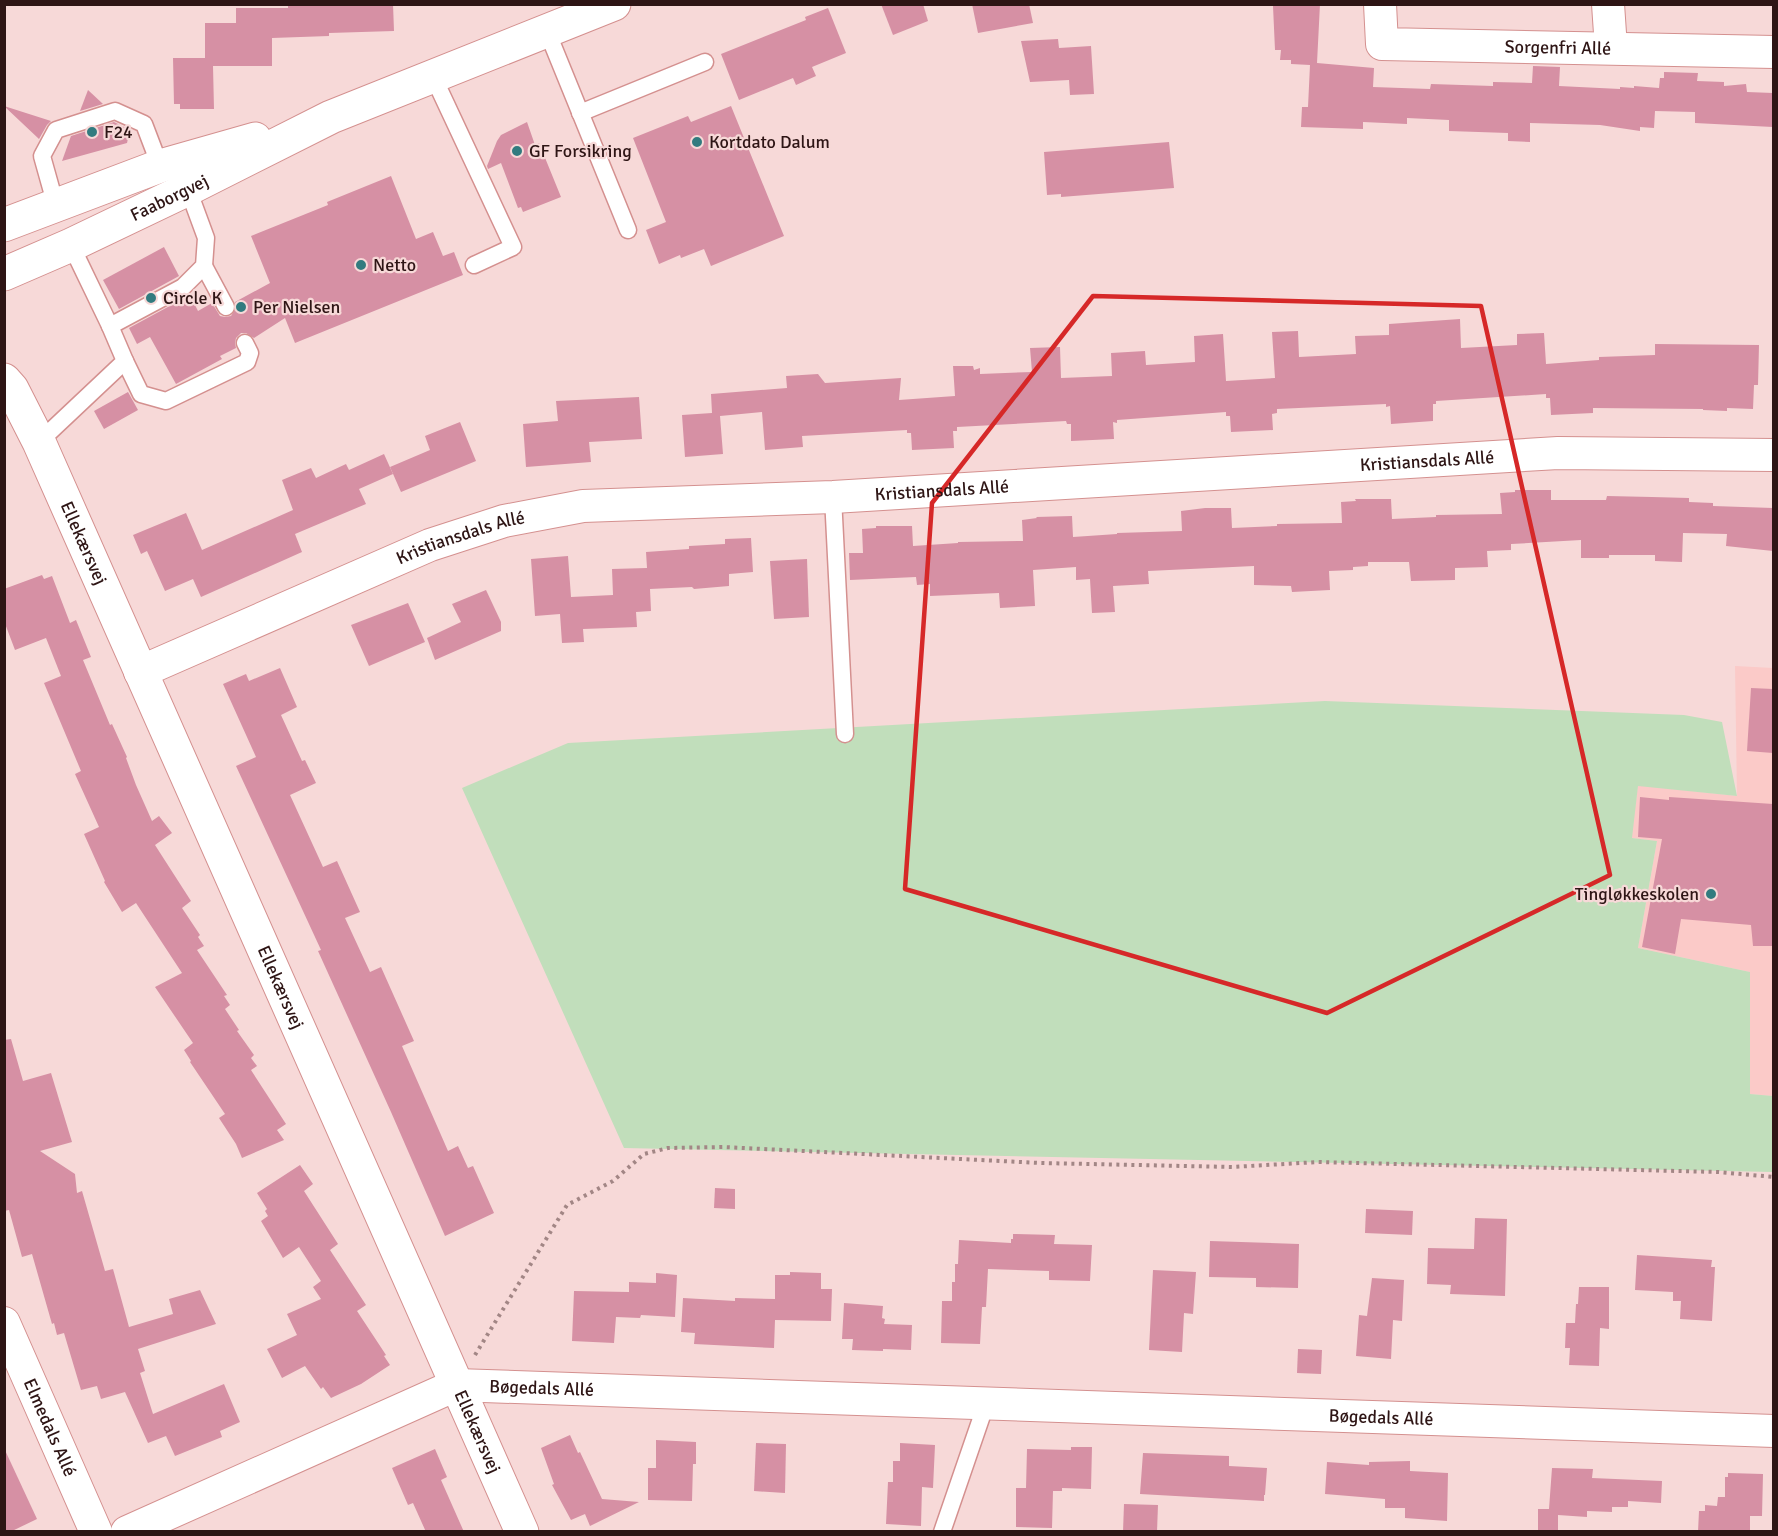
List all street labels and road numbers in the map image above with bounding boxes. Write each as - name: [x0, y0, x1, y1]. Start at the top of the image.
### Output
- street label: Sorgenfri Allé: [1504, 36, 1611, 60]
- street label: Faaborgvej: [127, 170, 212, 226]
- street label: Kristiansdals Allé: [1359, 446, 1495, 476]
- street label: Kristiansdals Allé: [874, 475, 1010, 505]
- street label: Ellekærsvej: [56, 498, 112, 588]
- street label: Kristiansdals Allé: [393, 506, 527, 569]
- street label: Ellekærsvej: [253, 942, 309, 1032]
- street label: Elmedals Allé: [19, 1375, 81, 1480]
- street label: Bøgedals Allé: [489, 1375, 594, 1401]
- street label: Ellekærsvej: [449, 1387, 506, 1477]
- street label: Bøgedals Allé: [1328, 1404, 1434, 1430]

